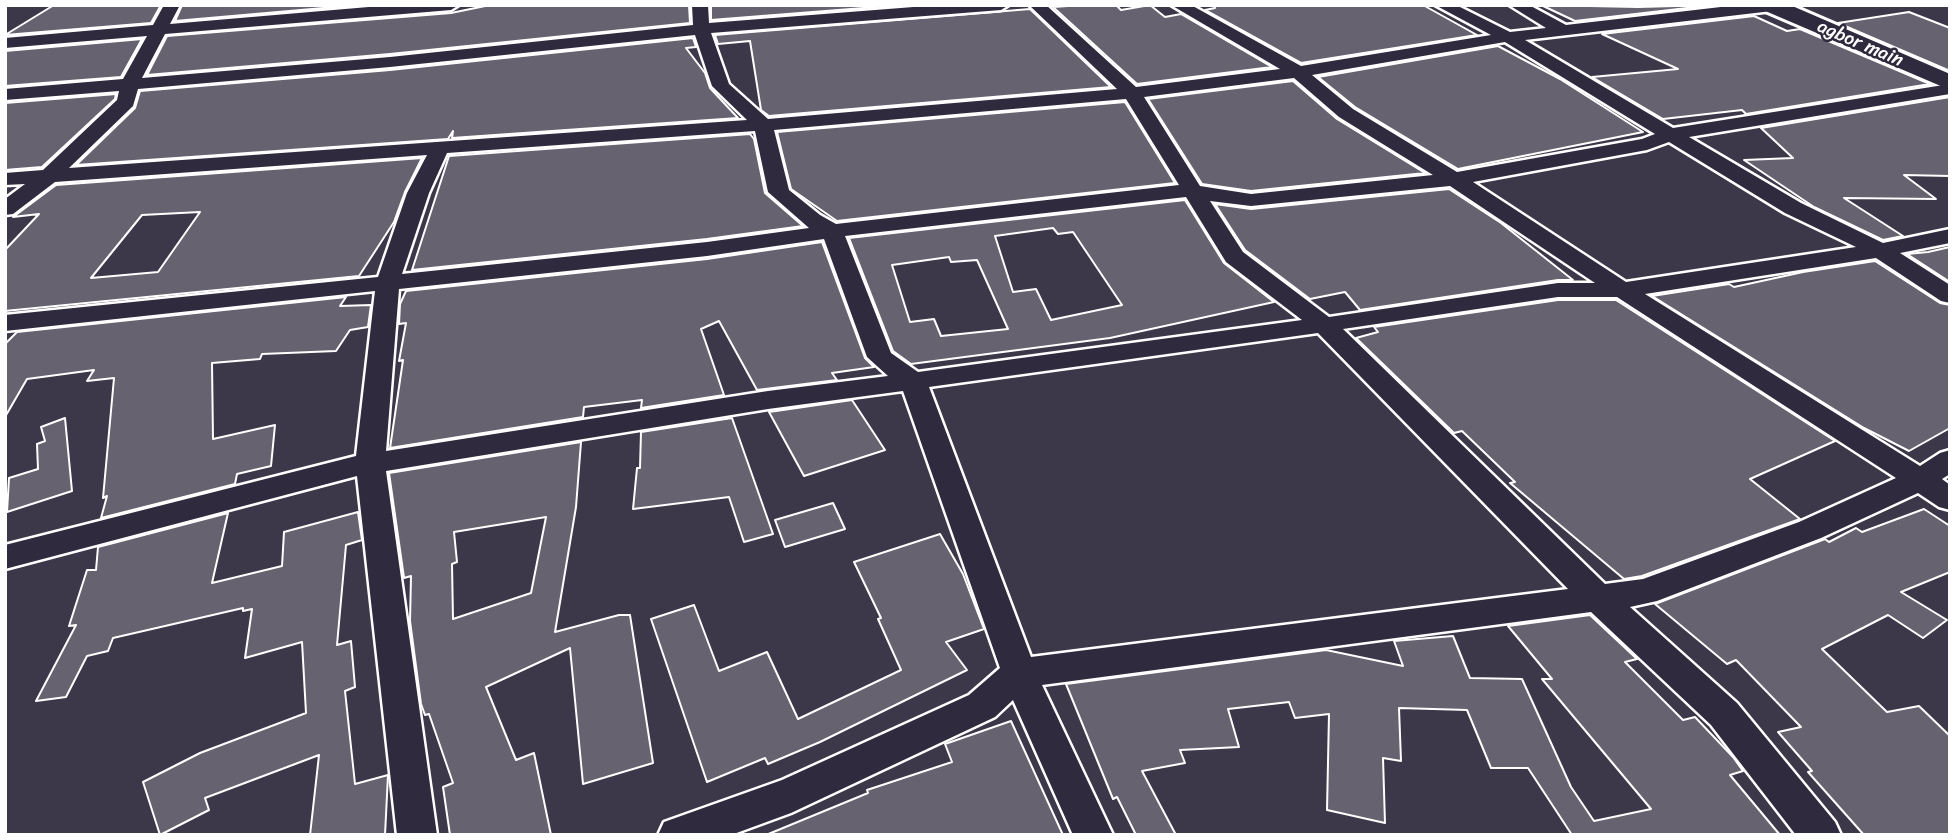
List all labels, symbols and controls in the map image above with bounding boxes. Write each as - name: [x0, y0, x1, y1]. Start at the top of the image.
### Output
- street label: agbor main: [1814, 16, 1906, 72]

